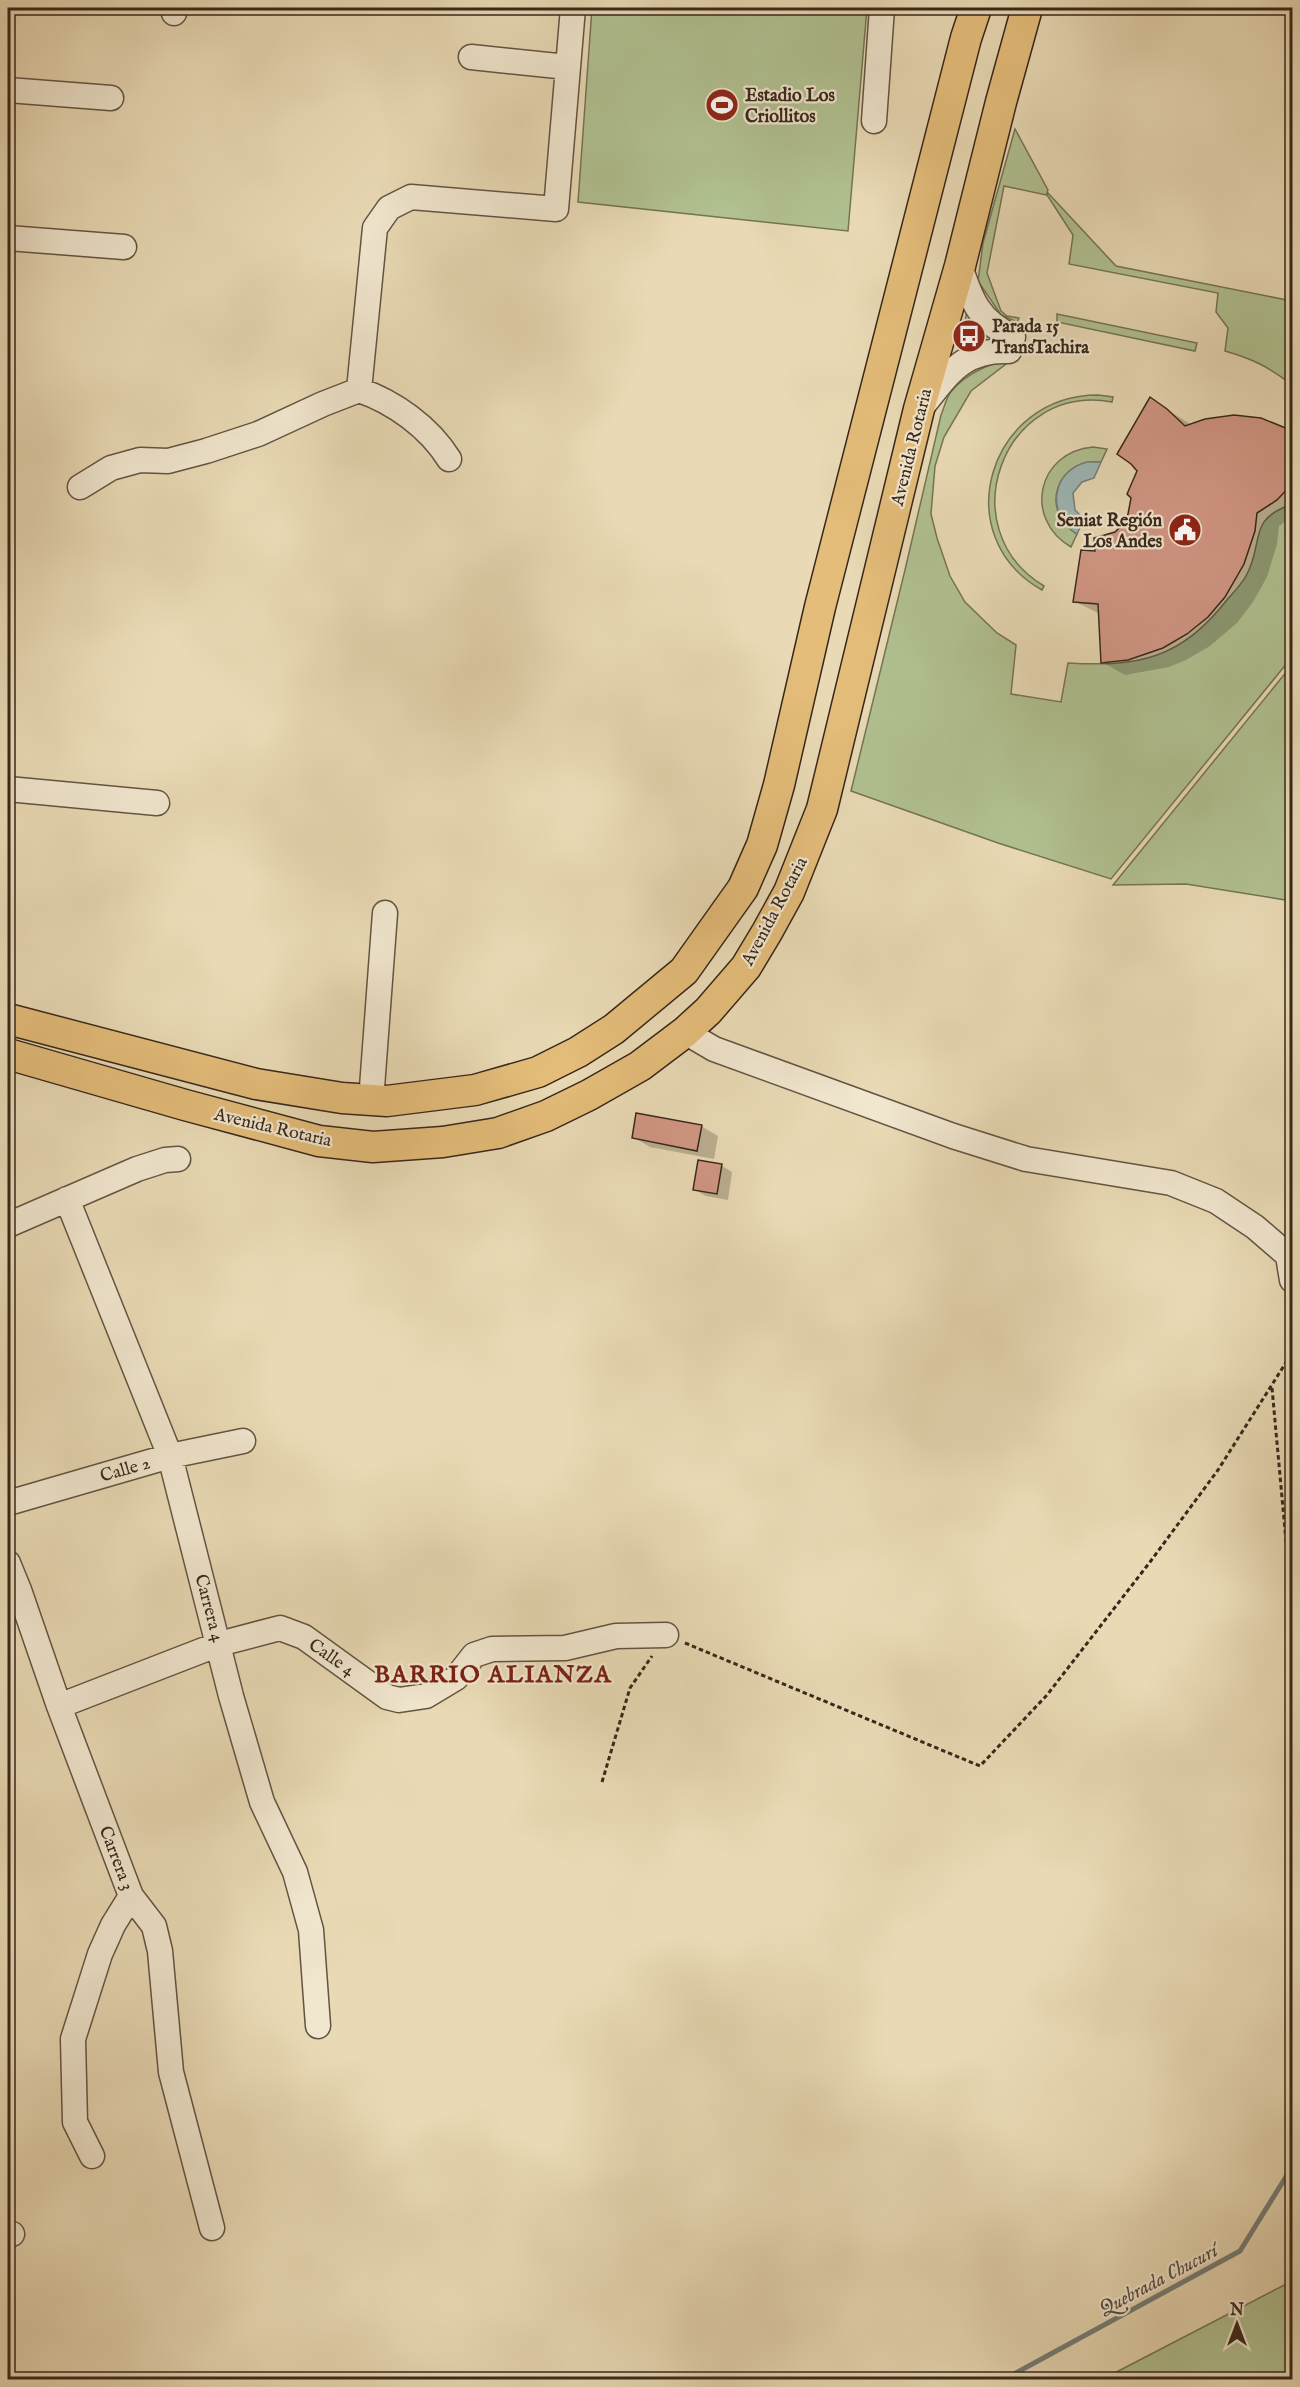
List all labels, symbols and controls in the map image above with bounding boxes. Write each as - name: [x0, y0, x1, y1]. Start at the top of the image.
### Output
- place label: Estadio Los Criollitos: [745, 85, 835, 129]
- sports icon: Estadio Los Criollitos: [704, 87, 740, 123]
- place label: Parada 15 TransTachira: [991, 316, 1090, 360]
- bus stop icon: Parada 15 TransTachira: [951, 318, 987, 354]
- street label: Avenida Rotaria: [887, 386, 938, 509]
- place label: Seniat Región Los Andes: [1057, 510, 1163, 554]
- public building icon: Seniat Región Los Andes: [1167, 512, 1203, 548]
- street label: Avenida Rotaria: [737, 853, 814, 971]
- street label: Avenida Rotaria: [211, 1104, 334, 1153]
- street label: Calle 2: [98, 1452, 153, 1489]
- street label: Carrera 4: [188, 1572, 229, 1645]
- street label: Calle 4: [303, 1634, 359, 1682]
- district label: BARRIO ALIANZA: [374, 1660, 612, 1691]
- street label: Carrera 3: [93, 1823, 138, 1894]
- water label: Quebrada Chucurí: [1095, 2237, 1226, 2323]
- north arrow: [1207, 2294, 1267, 2354]
- text: N: [1229, 2301, 1244, 2321]

